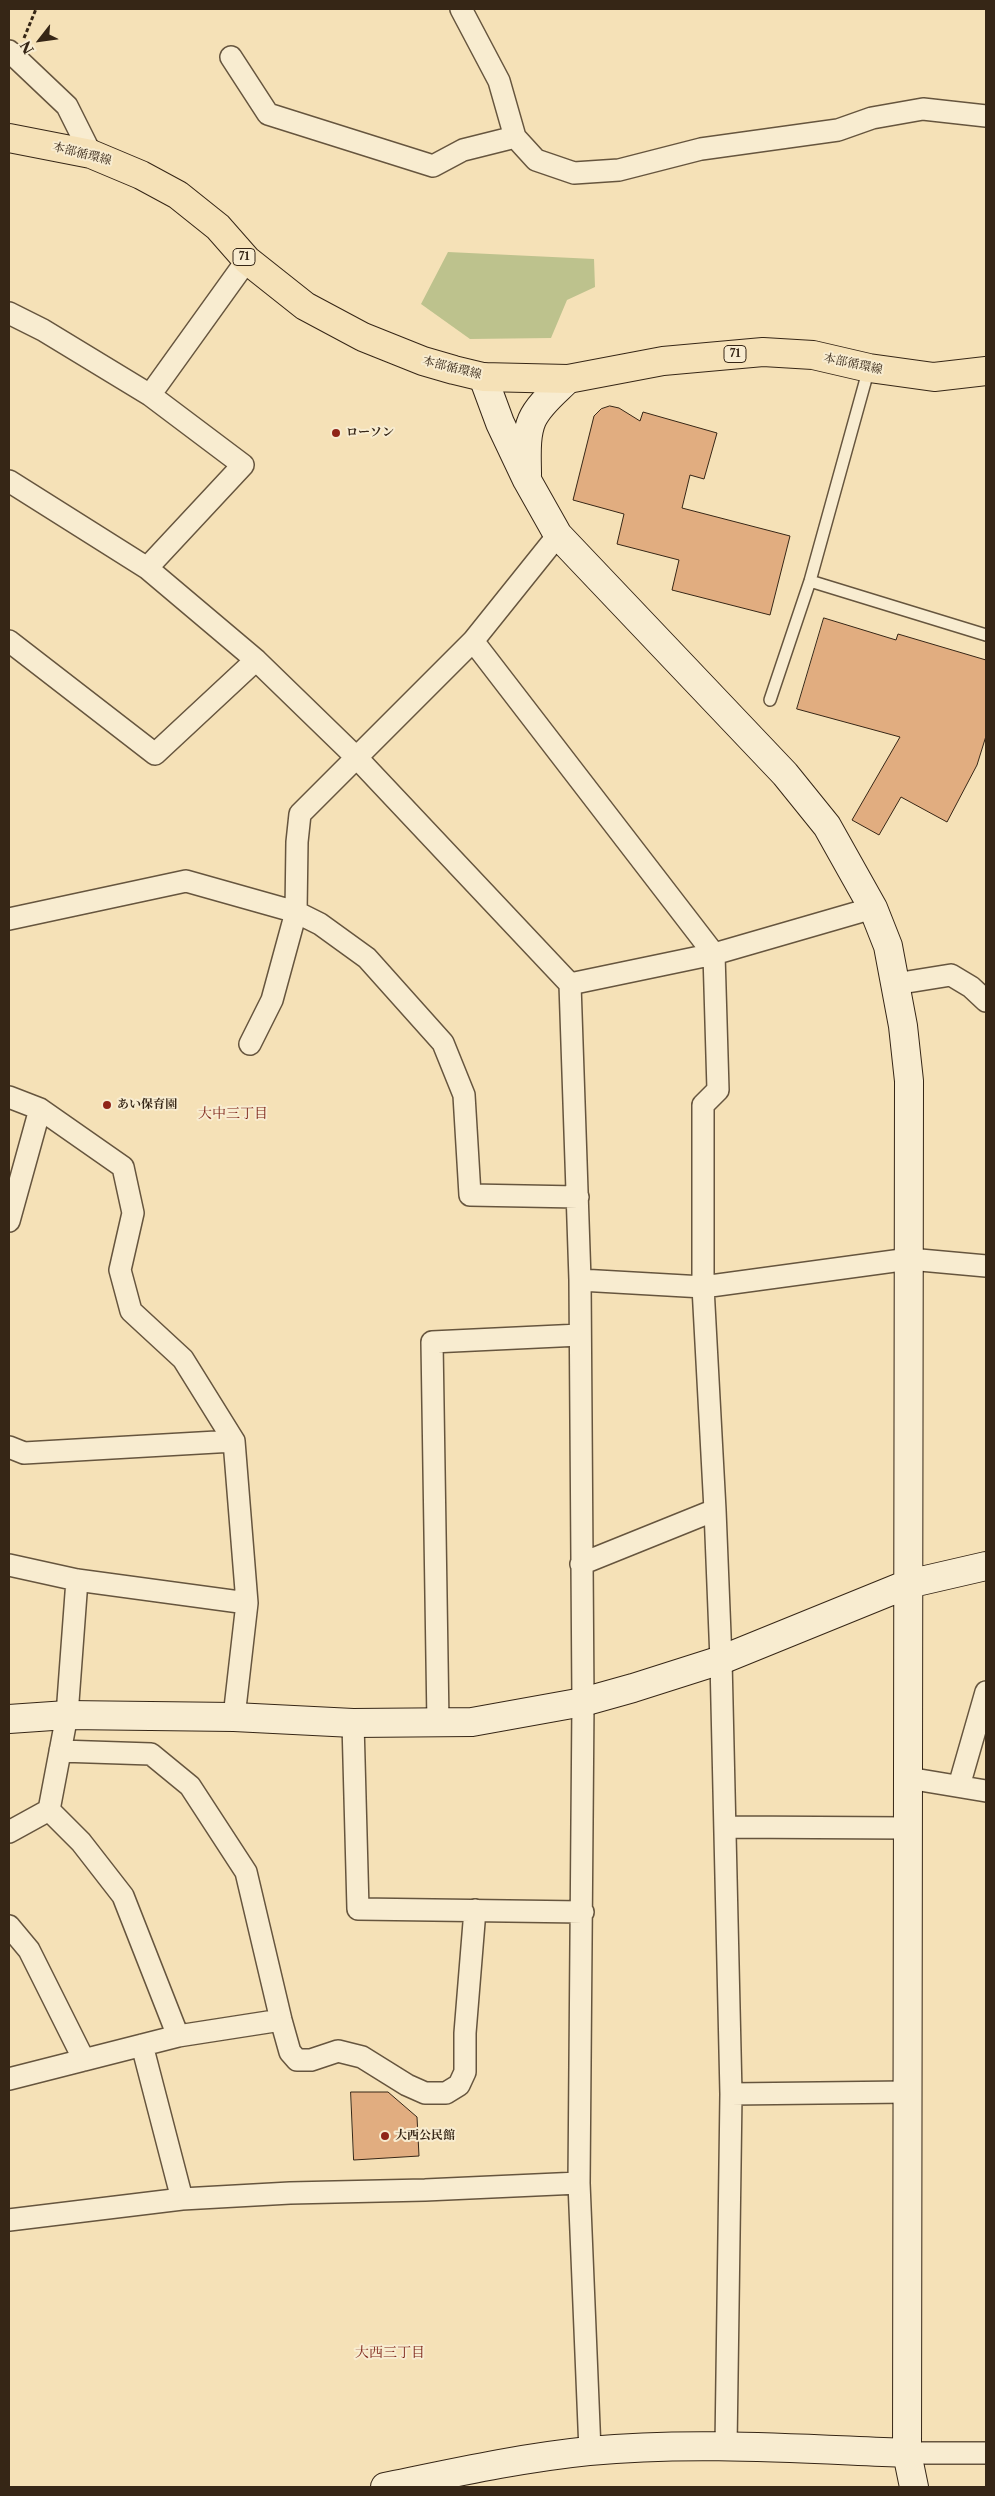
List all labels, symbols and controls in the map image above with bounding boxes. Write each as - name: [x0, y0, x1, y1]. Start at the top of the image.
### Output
- north arrow: [15, 15, 65, 65]
- text: N: [16, 38, 38, 57]
- street label: 本部循環線: [51, 140, 113, 168]
- road number: 71: [233, 248, 255, 266]
- road number: 71: [724, 346, 746, 362]
- street label: 本部循環線: [822, 351, 884, 377]
- street label: 本部循環線: [421, 354, 483, 382]
- place label: ローソン: [346, 426, 394, 440]
- marker: ローソン: [330, 427, 342, 439]
- place label: あい保育園: [117, 1098, 177, 1112]
- marker: あい保育園: [101, 1099, 113, 1111]
- district label: 大中三丁目: [198, 1106, 268, 1122]
- place label: 大西公民館: [395, 2129, 455, 2143]
- marker: 大西公民館: [379, 2130, 391, 2142]
- district label: 大西三丁目: [355, 2345, 425, 2361]

